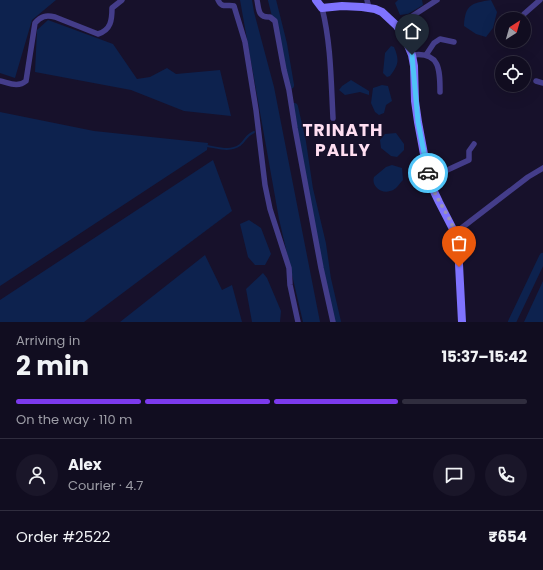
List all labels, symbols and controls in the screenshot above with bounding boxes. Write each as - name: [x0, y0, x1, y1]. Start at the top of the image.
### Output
- north arrow: [495, 12, 531, 48]
- map controls: [495, 12, 531, 92]
- pin: [395, 14, 429, 55]
- icon: home: [401, 20, 423, 42]
- button: locate: [495, 56, 531, 92]
- district label: TRINATH PALLY: [303, 118, 383, 162]
- courier: [408, 153, 448, 193]
- icon: car: [417, 162, 439, 184]
- pin: [442, 226, 476, 267]
- icon: bag: [448, 232, 470, 254]
- text: Arriving in: [16, 331, 80, 350]
- text: 15:37–15:42: [441, 346, 527, 367]
- text: 2 min: [16, 348, 89, 384]
- text: On the way · 110 m: [16, 410, 132, 429]
- button: person: [16, 454, 58, 496]
- text: Alex: [68, 454, 102, 475]
- button: chat: [433, 454, 475, 496]
- button: phone: [485, 454, 527, 496]
- text: Courier · 4.7: [68, 476, 143, 495]
- text: Order #2522: [16, 526, 110, 547]
- text: ₹654: [489, 526, 527, 547]

